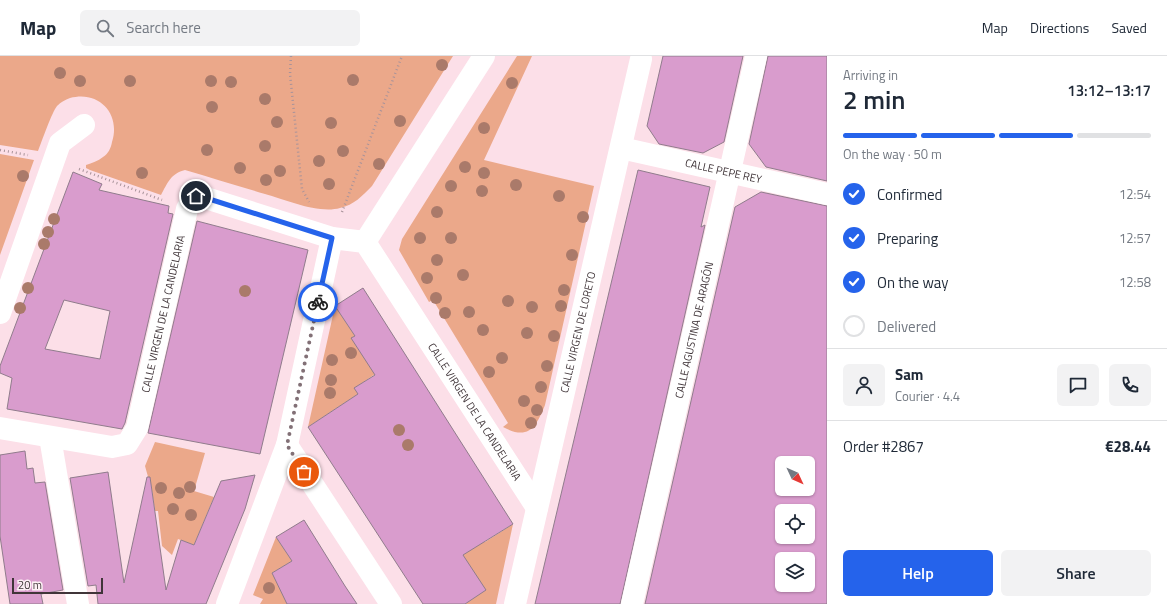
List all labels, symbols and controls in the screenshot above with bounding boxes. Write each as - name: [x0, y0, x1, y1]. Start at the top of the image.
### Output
- search box: [80, 10, 360, 46]
- text: Map: [20, 13, 56, 42]
- text: Search here: [126, 16, 201, 39]
- icon: search: [94, 17, 116, 39]
- text: Map: [982, 17, 1008, 38]
- text: Directions: [1030, 17, 1089, 38]
- text: Saved: [1111, 17, 1147, 38]
- text: Arriving in: [843, 65, 898, 85]
- text: 13:12–13:17: [1067, 79, 1151, 102]
- text: 2 min: [843, 80, 906, 119]
- text: On the way · 50 m: [843, 144, 942, 164]
- street label: CALLE PEPE REY: [684, 155, 763, 187]
- pin: [179, 179, 213, 213]
- icon: check: [843, 183, 865, 205]
- text: Confirmed: [877, 183, 942, 206]
- text: 12:54: [1119, 184, 1151, 204]
- icon: home: [185, 185, 207, 207]
- icon: check: [843, 227, 865, 249]
- text: Preparing: [877, 227, 938, 250]
- text: 12:57: [1119, 228, 1151, 248]
- street label: CALLE VIRGEN DE LA CANDELARIA: [137, 233, 189, 394]
- street label: CALLE AGUSTINA DE ARAGÓN: [671, 260, 717, 400]
- street label: CALLE VIRGEN DE LORETO: [556, 270, 600, 394]
- icon: check: [843, 271, 865, 293]
- text: On the way: [877, 271, 949, 294]
- text: 12:58: [1119, 272, 1151, 292]
- courier: [298, 282, 338, 322]
- icon: bike: [307, 291, 329, 313]
- text: Delivered: [877, 315, 936, 338]
- street label: CALLE VIRGEN DE LA CANDELARIA: [424, 340, 525, 484]
- text: Sam: [895, 363, 923, 386]
- button: person: [843, 364, 885, 406]
- button: chat: [1057, 364, 1099, 406]
- button: phone: [1109, 364, 1151, 406]
- text: Courier · 4.4: [895, 386, 960, 406]
- text: Order #2867: [843, 435, 924, 458]
- text: €28.44: [1105, 435, 1151, 458]
- pin: [287, 455, 321, 489]
- north arrow: [775, 456, 815, 496]
- map controls: [775, 456, 815, 592]
- icon: bag: [293, 461, 315, 483]
- button: locate: [775, 504, 815, 544]
- button: Help: [843, 550, 993, 596]
- button: Share: [1001, 550, 1151, 596]
- button: layers: [775, 552, 815, 592]
- scale bar: [12, 576, 103, 595]
- text: 20 m: [18, 577, 42, 593]

